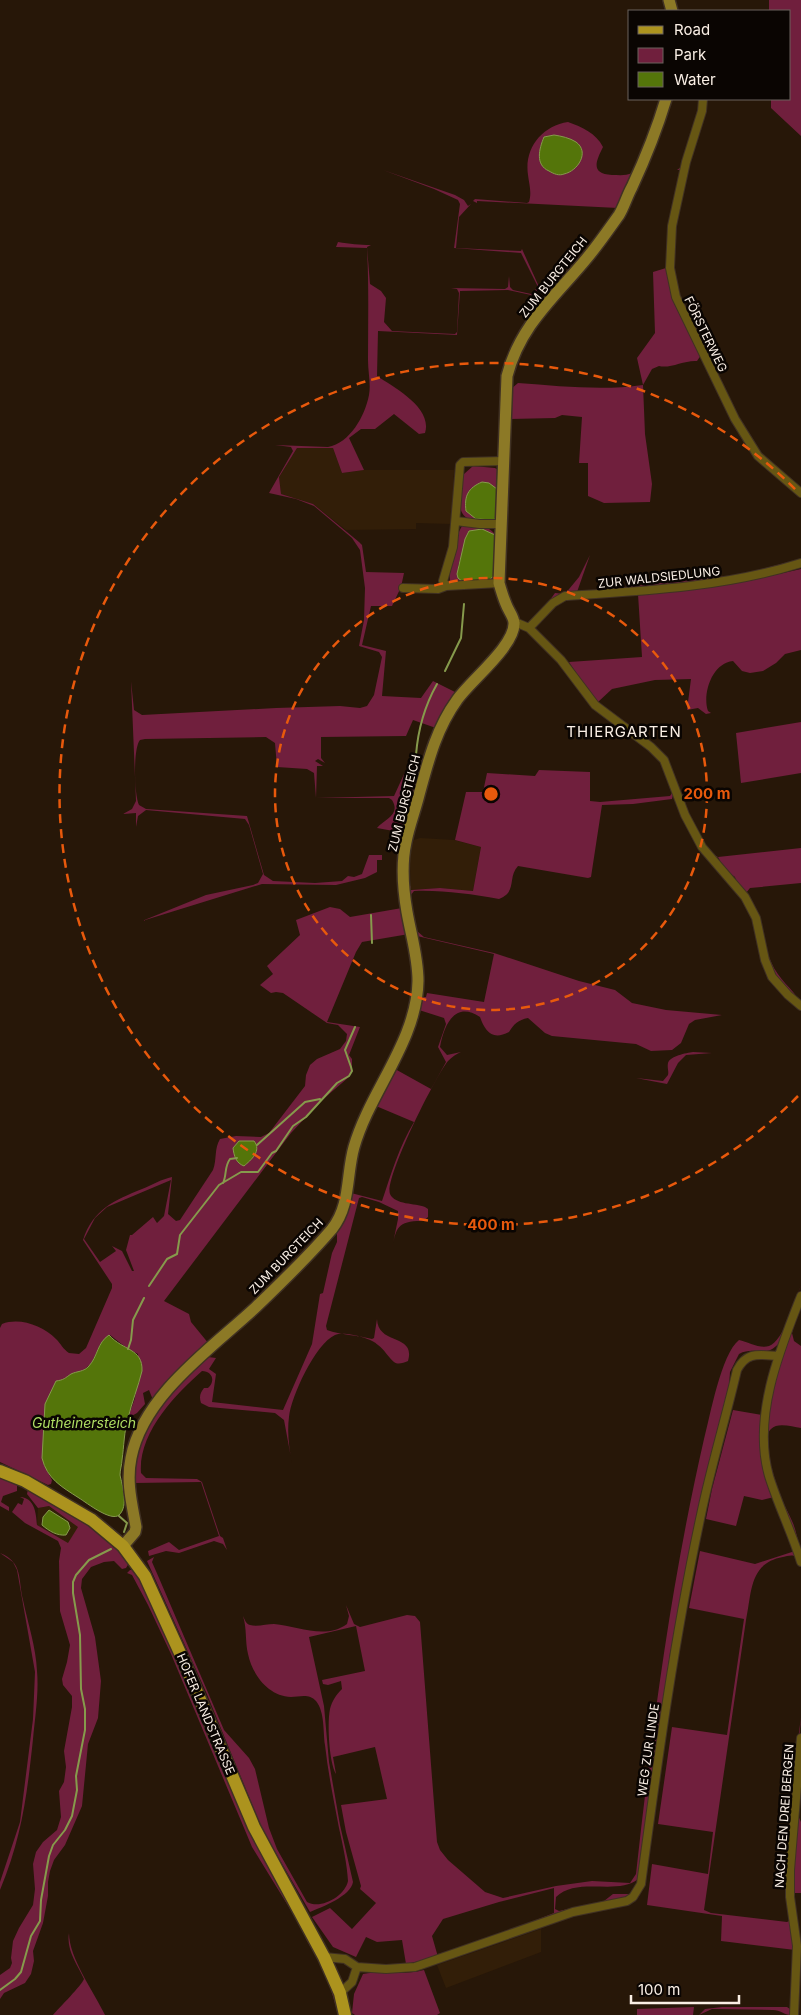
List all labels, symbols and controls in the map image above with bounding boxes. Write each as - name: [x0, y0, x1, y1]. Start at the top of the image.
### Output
- legend: [628, 10, 791, 100]
- text: Road: [674, 20, 710, 39]
- text: Park: [674, 45, 707, 64]
- text: Water: [674, 70, 716, 89]
- street label: ZUM BURGTEICH: [516, 234, 590, 320]
- street label: FÖRSTERWEG: [681, 294, 731, 374]
- street label: ZUR WALDSIEDLUNG: [597, 563, 721, 591]
- district label: THIERGARTEN: [566, 722, 682, 741]
- street label: ZUM BURGTEICH: [385, 753, 423, 853]
- text: 200 m: [684, 784, 730, 803]
- centre of rings: [482, 785, 500, 803]
- street label: ZUM BURGTEICH: [246, 1215, 326, 1297]
- text: 400 m: [467, 1215, 515, 1234]
- water label: Gutheinersteich: [32, 1414, 136, 1431]
- street label: HOFER LANDSTRASSE: [174, 1651, 238, 1777]
- street label: WEG ZUR LINDE: [634, 1702, 662, 1798]
- street label: NACH DEN DREI BERGEN: [771, 1743, 797, 1889]
- scale bar: [631, 1972, 738, 2004]
- text: 100 m: [638, 1980, 680, 1999]

